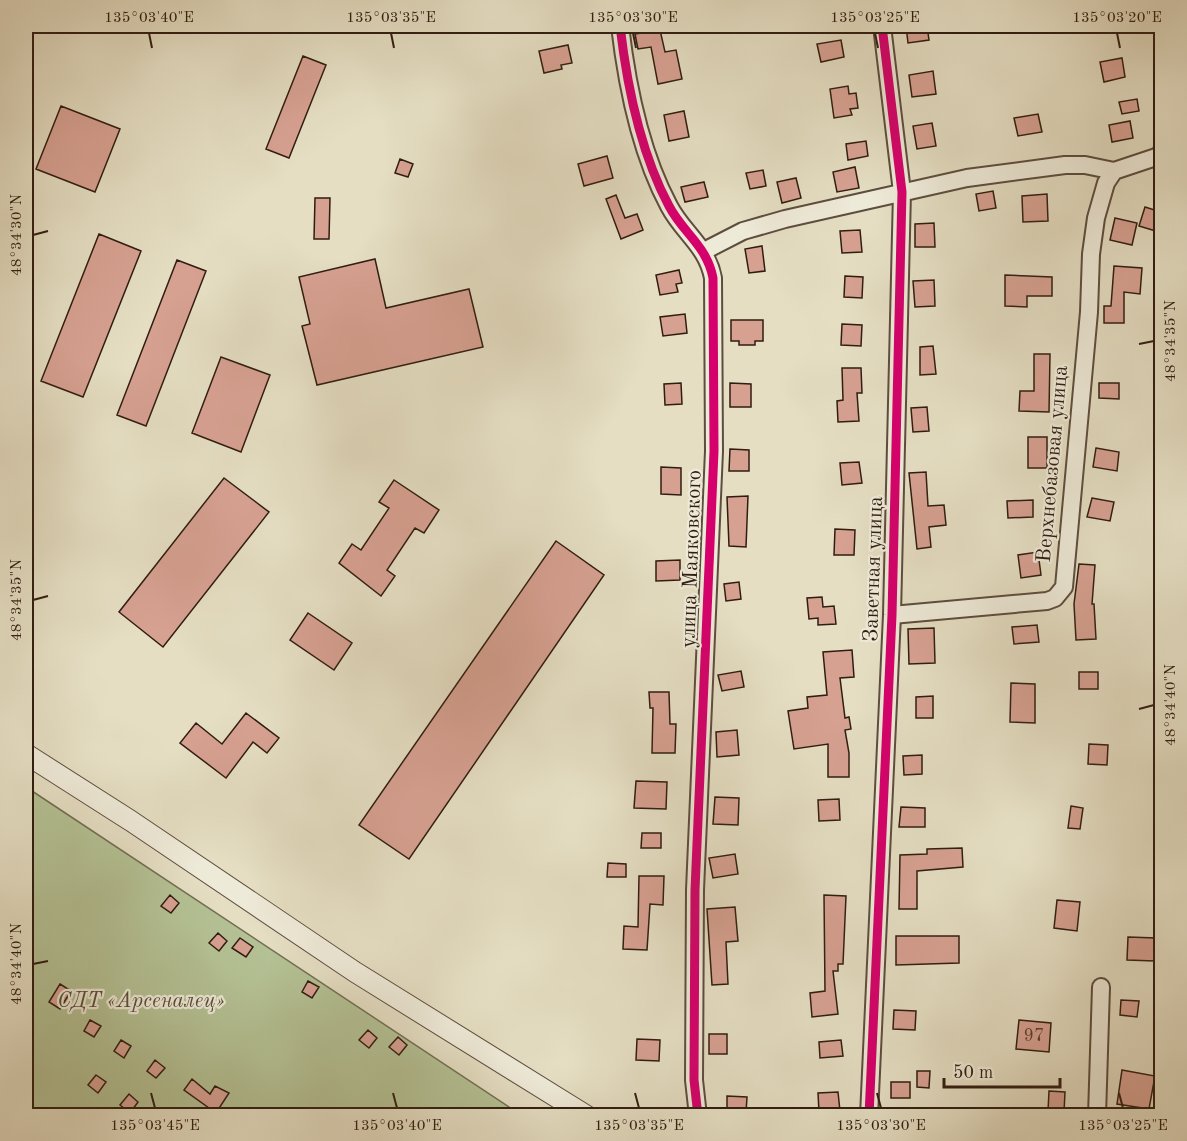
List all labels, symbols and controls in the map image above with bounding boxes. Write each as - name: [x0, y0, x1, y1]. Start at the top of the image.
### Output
- text: 135°03'40"E: [104, 11, 194, 26]
- text: 135°03'35"E: [346, 11, 436, 26]
- text: 135°03'30"E: [588, 11, 678, 26]
- text: 135°03'25"E: [830, 11, 920, 26]
- text: 135°03'20"E: [1072, 11, 1162, 26]
- text: 48°34'30"N: [10, 194, 25, 276]
- text: 48°34'35"N: [1164, 300, 1179, 382]
- street label: Верхнебазовая улица: [1034, 365, 1072, 563]
- street label: улица Маяковского: [678, 470, 706, 648]
- street label: Заветная улица: [861, 496, 887, 642]
- text: 48°34'35"N: [10, 559, 25, 641]
- text: 48°34'40"N: [1164, 664, 1179, 746]
- text: 48°34'40"N: [10, 923, 25, 1005]
- park label: СДТ «Арсеналец»: [57, 991, 225, 1012]
- house number: 97: [1024, 1027, 1044, 1045]
- scale bar: [944, 1051, 1060, 1089]
- text: 50 m: [953, 1064, 993, 1082]
- text: 135°03'45"E: [110, 1119, 200, 1134]
- text: 135°03'40"E: [352, 1119, 442, 1134]
- text: 135°03'35"E: [594, 1119, 684, 1134]
- text: 135°03'30"E: [836, 1119, 926, 1134]
- text: 135°03'25"E: [1078, 1119, 1168, 1134]

